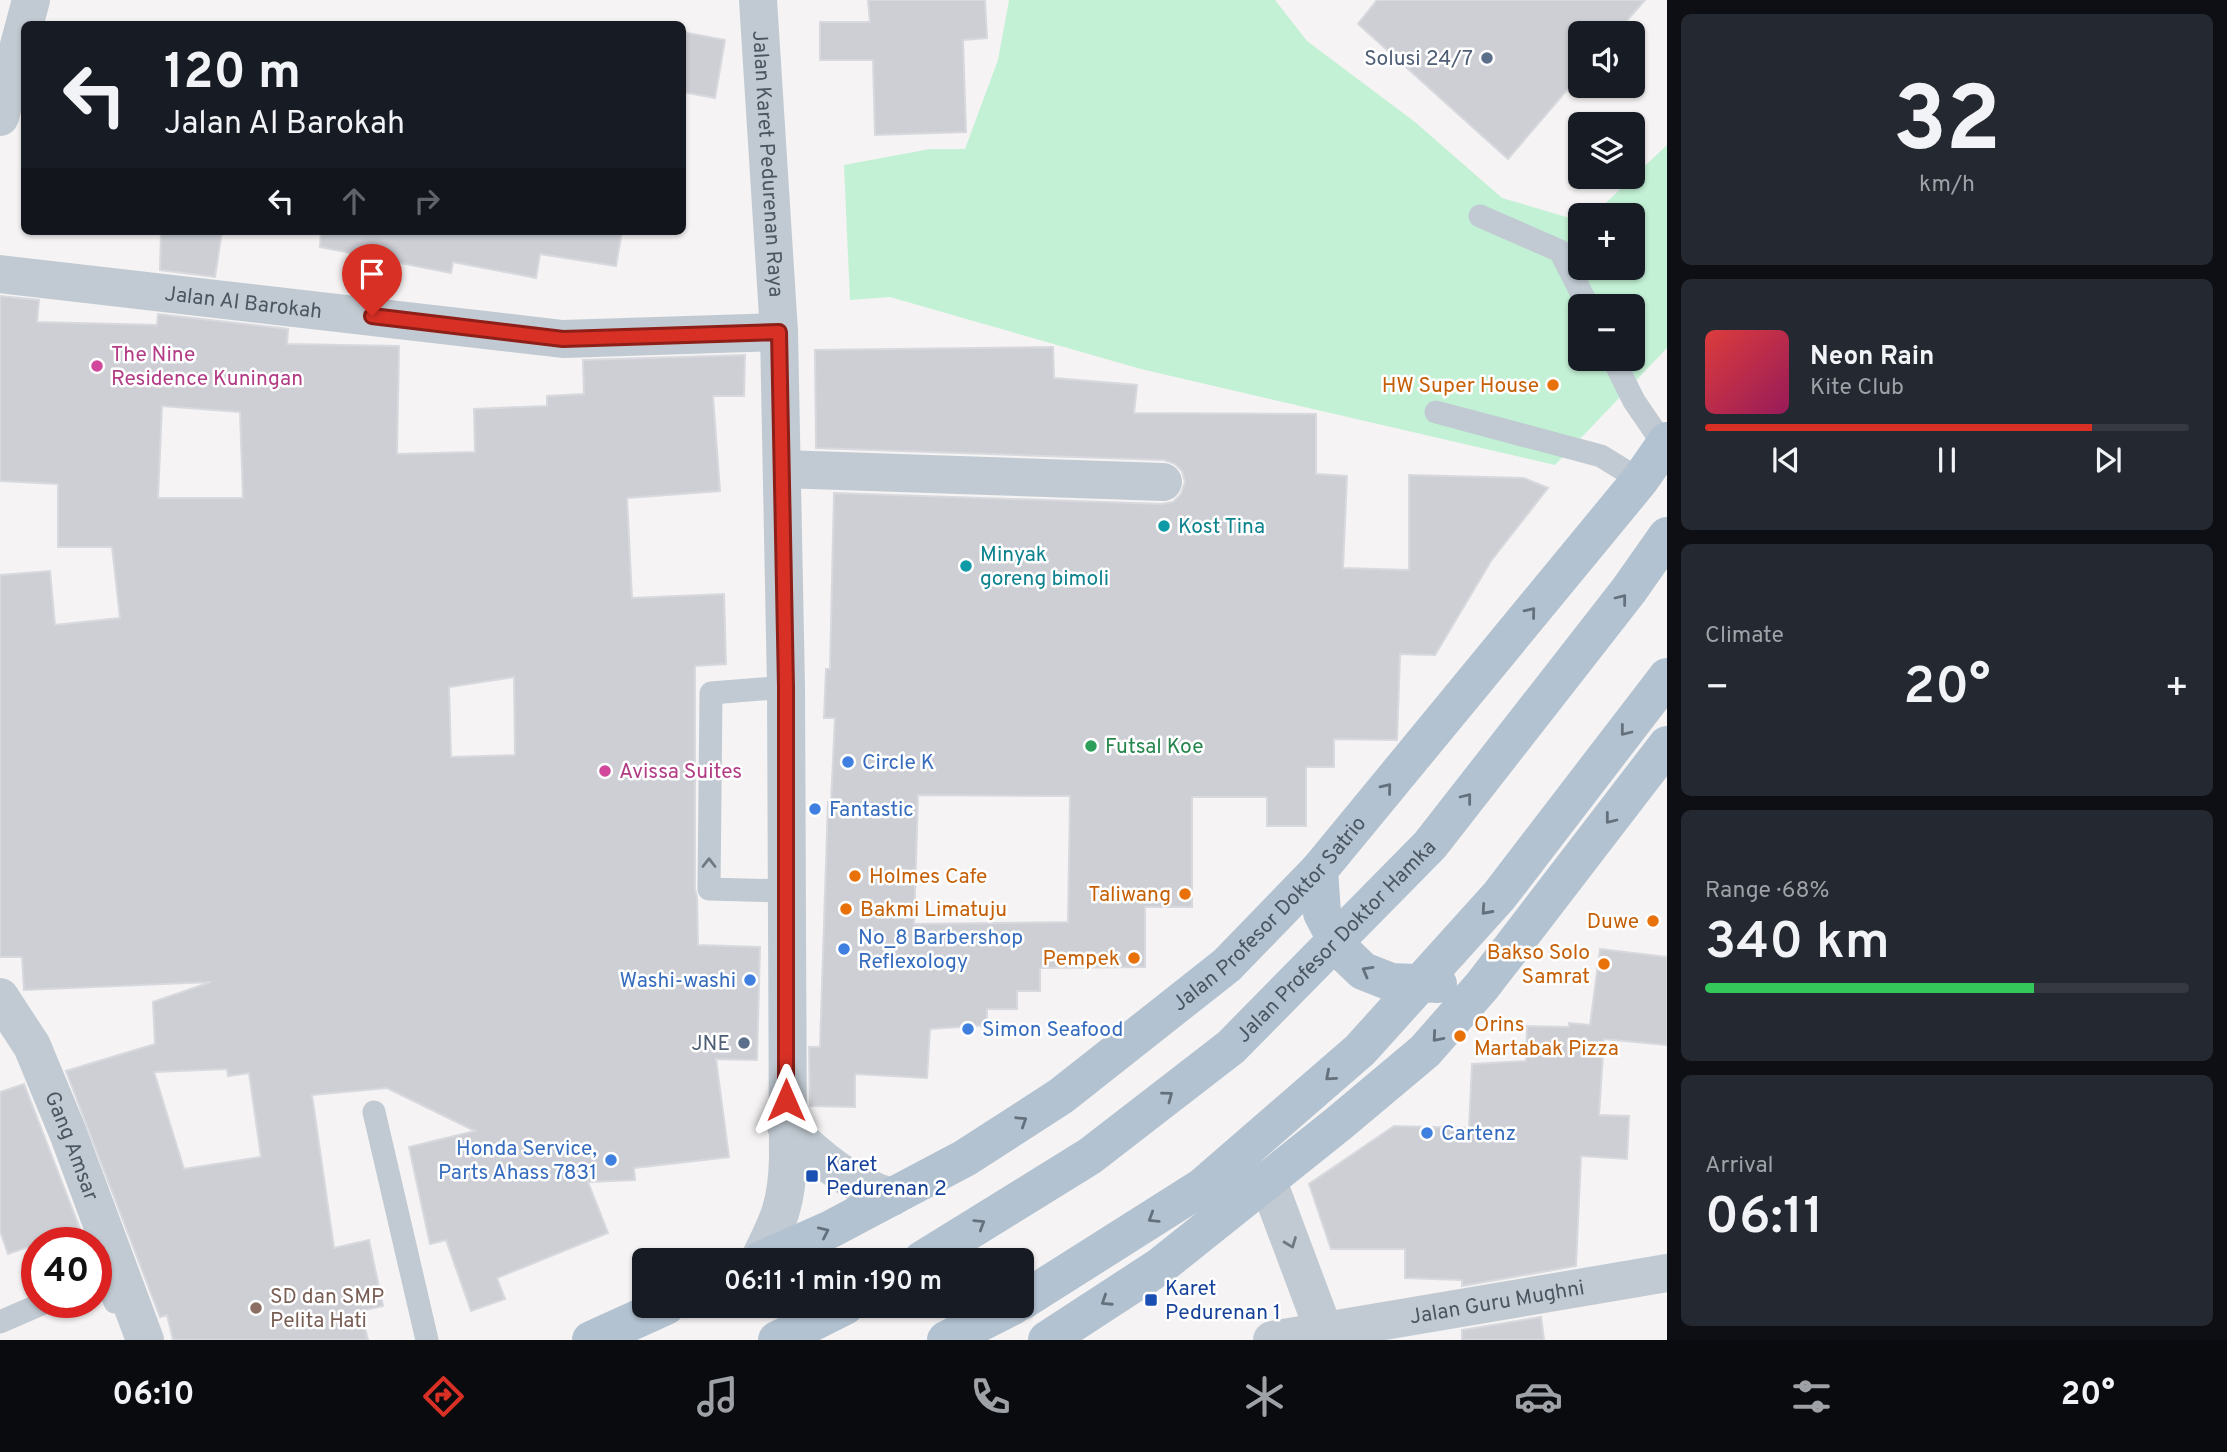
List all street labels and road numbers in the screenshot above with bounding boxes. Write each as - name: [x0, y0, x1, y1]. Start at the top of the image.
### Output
- street label: Jalan Karet Pedurenan Raya: [745, 30, 789, 298]
- street label: Jalan Al Barokah: [163, 281, 323, 326]
- street label: Jalan Profesor Doktor Satrio: [1167, 811, 1373, 1018]
- street label: Jalan Profesor Doktor Hamka: [1231, 834, 1443, 1049]
- street label: Gang Amsar: [37, 1088, 104, 1205]
- street label: Jalan Guru Mughni: [1408, 1275, 1587, 1331]

